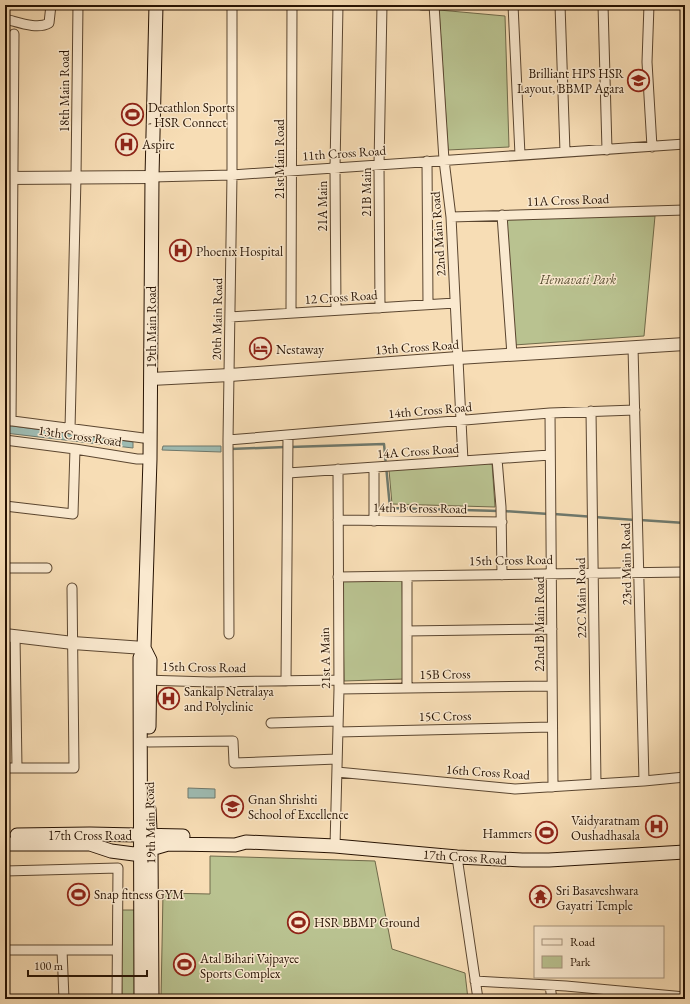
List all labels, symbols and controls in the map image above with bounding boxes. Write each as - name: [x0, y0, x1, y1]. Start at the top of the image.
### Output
- street label: 18th Main Road: [56, 49, 73, 132]
- place label: Brilliant HPS HSR Layout, BBMP Agara: [517, 65, 625, 97]
- school or university icon: Brilliant HPS HSR Layout, BBMP Agara: [626, 67, 652, 93]
- place label: Decathlon Sports - HSR Connect: [148, 99, 235, 131]
- sports icon: Decathlon Sports - HSR Connect: [120, 101, 146, 127]
- street label: 21st Main Road: [271, 119, 288, 199]
- hospital icon: Aspire: [114, 131, 140, 157]
- place label: Aspire: [141, 136, 175, 153]
- street label: 11th Cross Road: [301, 142, 387, 164]
- street label: 21B Main: [358, 167, 375, 217]
- street label: 21A Main: [314, 180, 331, 231]
- street label: 11A Cross Road: [527, 190, 610, 210]
- street label: 22nd Main Road: [427, 191, 449, 277]
- hospital icon: Phoenix Hospital: [167, 238, 193, 264]
- place label: Phoenix Hospital: [196, 243, 283, 260]
- park label: Hemavati Park: [539, 271, 616, 288]
- street label: 20th Main Road: [208, 277, 226, 360]
- street label: 19th Main Road: [143, 285, 160, 368]
- street label: 12 Cross Road: [304, 286, 379, 308]
- hotel icon: Nestaway: [248, 336, 274, 362]
- street label: 13th Cross Road: [374, 336, 460, 358]
- place label: Nestaway: [276, 341, 324, 358]
- street label: 14th Cross Road: [387, 398, 473, 422]
- street label: 13th Cross Road: [37, 422, 123, 450]
- street label: 14A Cross Road: [376, 440, 460, 462]
- street label: 14th B Cross Road: [373, 499, 468, 517]
- street label: 23rd Main Road: [617, 522, 635, 605]
- street label: 15th Cross Road: [469, 551, 554, 569]
- street label: 22C Main Road: [572, 557, 590, 639]
- street label: 22nd B Main Road: [531, 576, 548, 672]
- street label: 21st A Main: [316, 627, 334, 689]
- street label: 15th Cross Road: [162, 658, 247, 676]
- street label: 15B Cross: [419, 665, 471, 683]
- place label: Sankalp Netralaya and Polyclinic: [184, 683, 275, 715]
- hospital icon: Sankalp Netralaya and Polyclinic: [156, 685, 182, 711]
- street label: 15C Cross: [418, 707, 472, 725]
- street label: 16th Cross Road: [445, 761, 531, 783]
- street label: 19th Main Road: [141, 781, 159, 864]
- place label: Gnan Shrishti School of Excellence: [248, 791, 349, 823]
- school or university icon: Gnan Shrishti School of Excellence: [219, 793, 245, 819]
- place label: Vaidyaratnam Oushadhasala: [571, 812, 641, 844]
- hospital icon: Vaidyaratnam Oushadhasala: [643, 814, 669, 840]
- sports icon: Hammers: [534, 820, 560, 846]
- place label: Hammers: [482, 825, 532, 842]
- street label: 17th Cross Road: [48, 827, 132, 844]
- street label: 17th Cross Road: [422, 846, 508, 868]
- sports icon: Snap fitness GYM: [65, 881, 91, 907]
- place label: Sri Basaveshwara Gayatri Temple: [556, 882, 639, 914]
- temple icon: Sri Basaveshwara Gayatri Temple: [527, 884, 553, 910]
- place label: Snap fitness GYM: [94, 886, 184, 903]
- sports icon: HSR BBMP Ground: [285, 909, 311, 935]
- place label: HSR BBMP Ground: [314, 914, 420, 931]
- legend: [534, 926, 664, 978]
- text: Road: [570, 934, 596, 950]
- place label: Atal Bihari Vajpayee Sports Complex: [199, 950, 299, 982]
- scale bar: [28, 952, 147, 978]
- sports icon: Atal Bihari Vajpayee Sports Complex: [171, 952, 197, 978]
- text: Park: [570, 954, 591, 970]
- text: 100 m: [34, 958, 64, 974]

